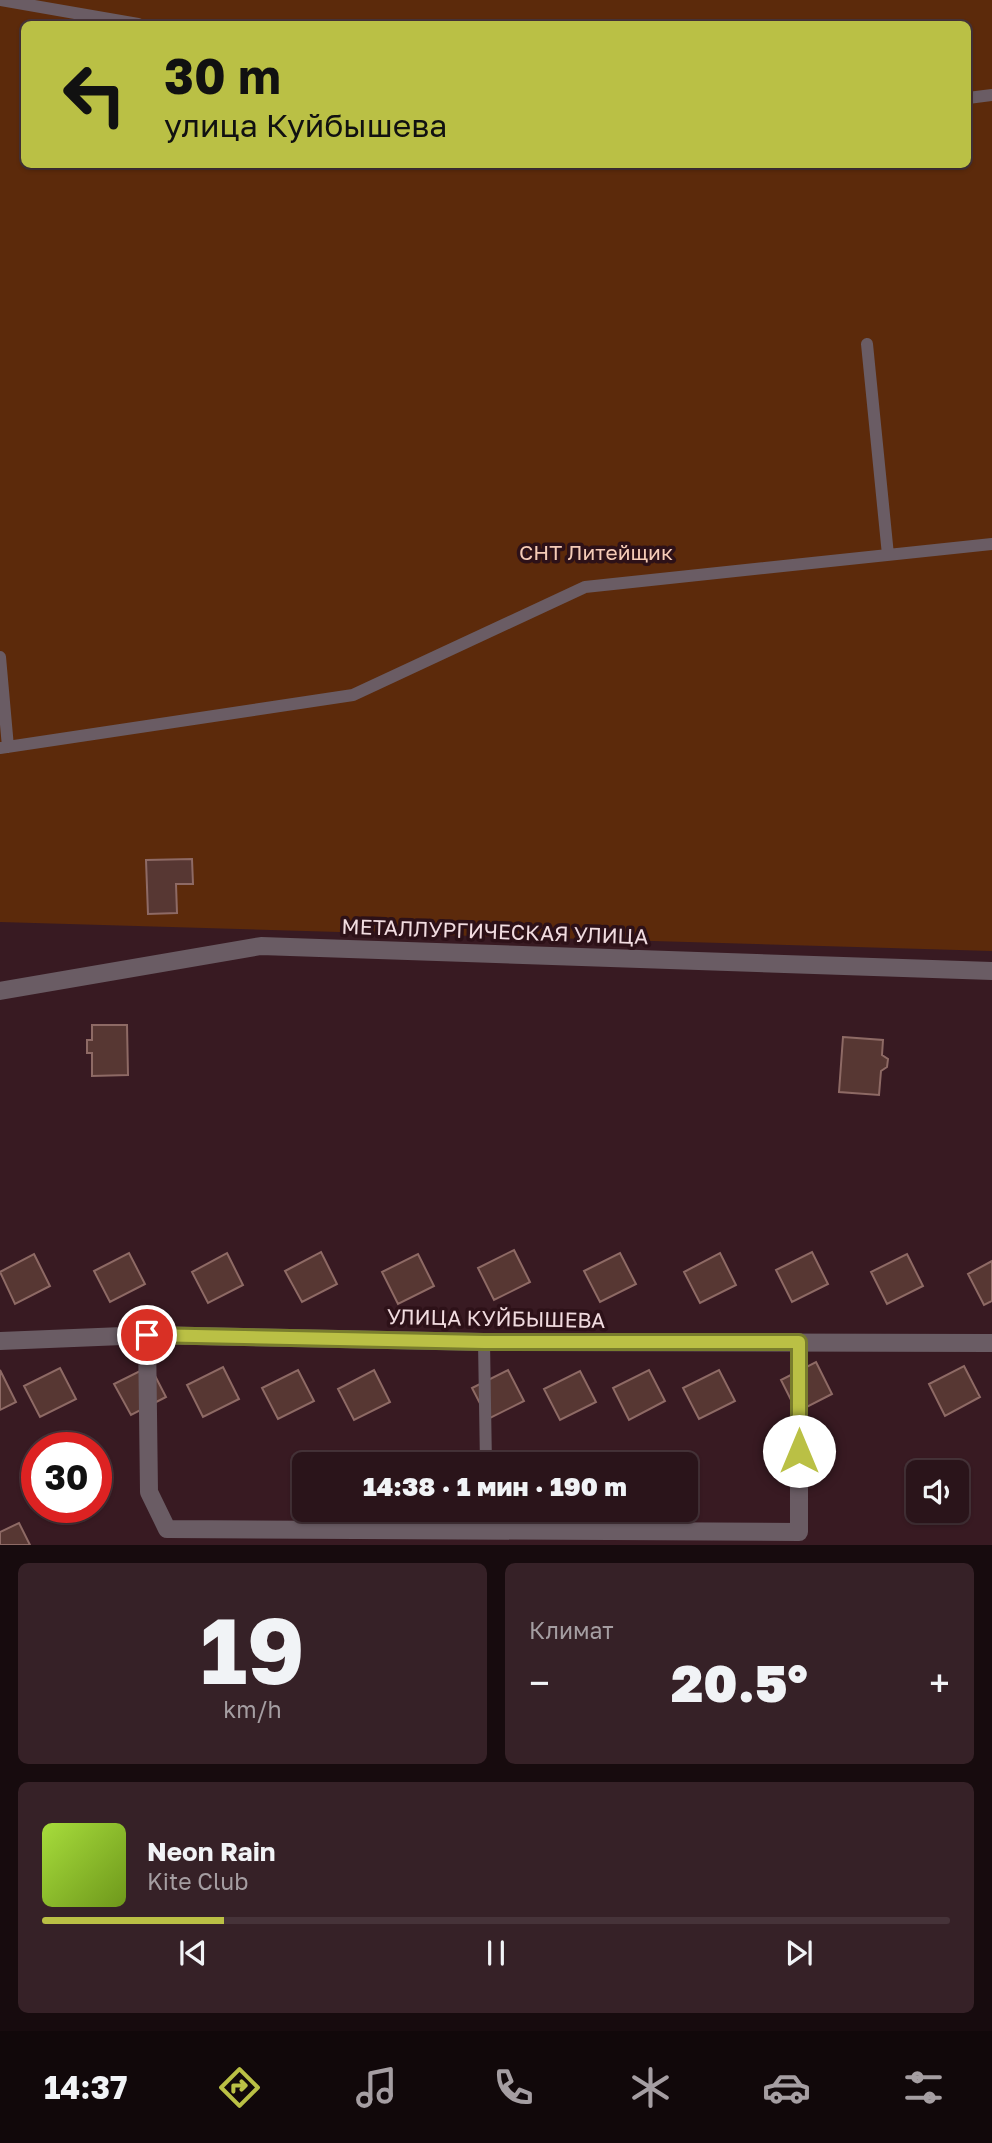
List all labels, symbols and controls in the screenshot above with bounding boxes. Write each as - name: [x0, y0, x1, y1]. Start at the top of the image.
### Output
- text: 30 m: [164, 46, 281, 105]
- icon: left: [49, 49, 140, 140]
- text: улица Куйбышева: [164, 106, 447, 144]
- park label: СНТ Литейщик: [519, 539, 673, 565]
- street label: МЕТАЛЛУРГИЧЕСКАЯ УЛИЦА: [341, 913, 649, 949]
- street label: УЛИЦА КУЙБЫШЕВА: [387, 1303, 605, 1333]
- pin: [117, 1305, 177, 1365]
- icon: arrive: [128, 1316, 166, 1354]
- position arrow: [762, 1414, 836, 1488]
- speed limit sign: 30: [21, 1432, 112, 1523]
- map controls: [906, 1460, 969, 1523]
- button: sound: [906, 1460, 969, 1523]
- text: 14:38 · 1 мин · 190 m: [363, 1471, 627, 1502]
- text: 19: [200, 1595, 305, 1704]
- text: Климат: [529, 1616, 614, 1644]
- text: 20.5°: [671, 1651, 808, 1713]
- text: −: [529, 1660, 550, 1705]
- text: +: [929, 1660, 950, 1705]
- text: km/h: [223, 1695, 282, 1723]
- text: Neon Rain: [147, 1836, 276, 1867]
- text: Kite Club: [147, 1867, 248, 1895]
- icon: previous: [174, 1934, 212, 1972]
- icon: pause: [477, 1934, 515, 1972]
- icon: next: [780, 1934, 818, 1972]
- icon: directions: [215, 2063, 264, 2112]
- icon: music: [352, 2063, 401, 2112]
- icon: phone: [489, 2063, 538, 2112]
- icon: climate: [626, 2063, 675, 2112]
- icon: car: [762, 2063, 811, 2112]
- icon: filters: [899, 2063, 948, 2112]
- text: 14:37: [44, 2068, 128, 2106]

